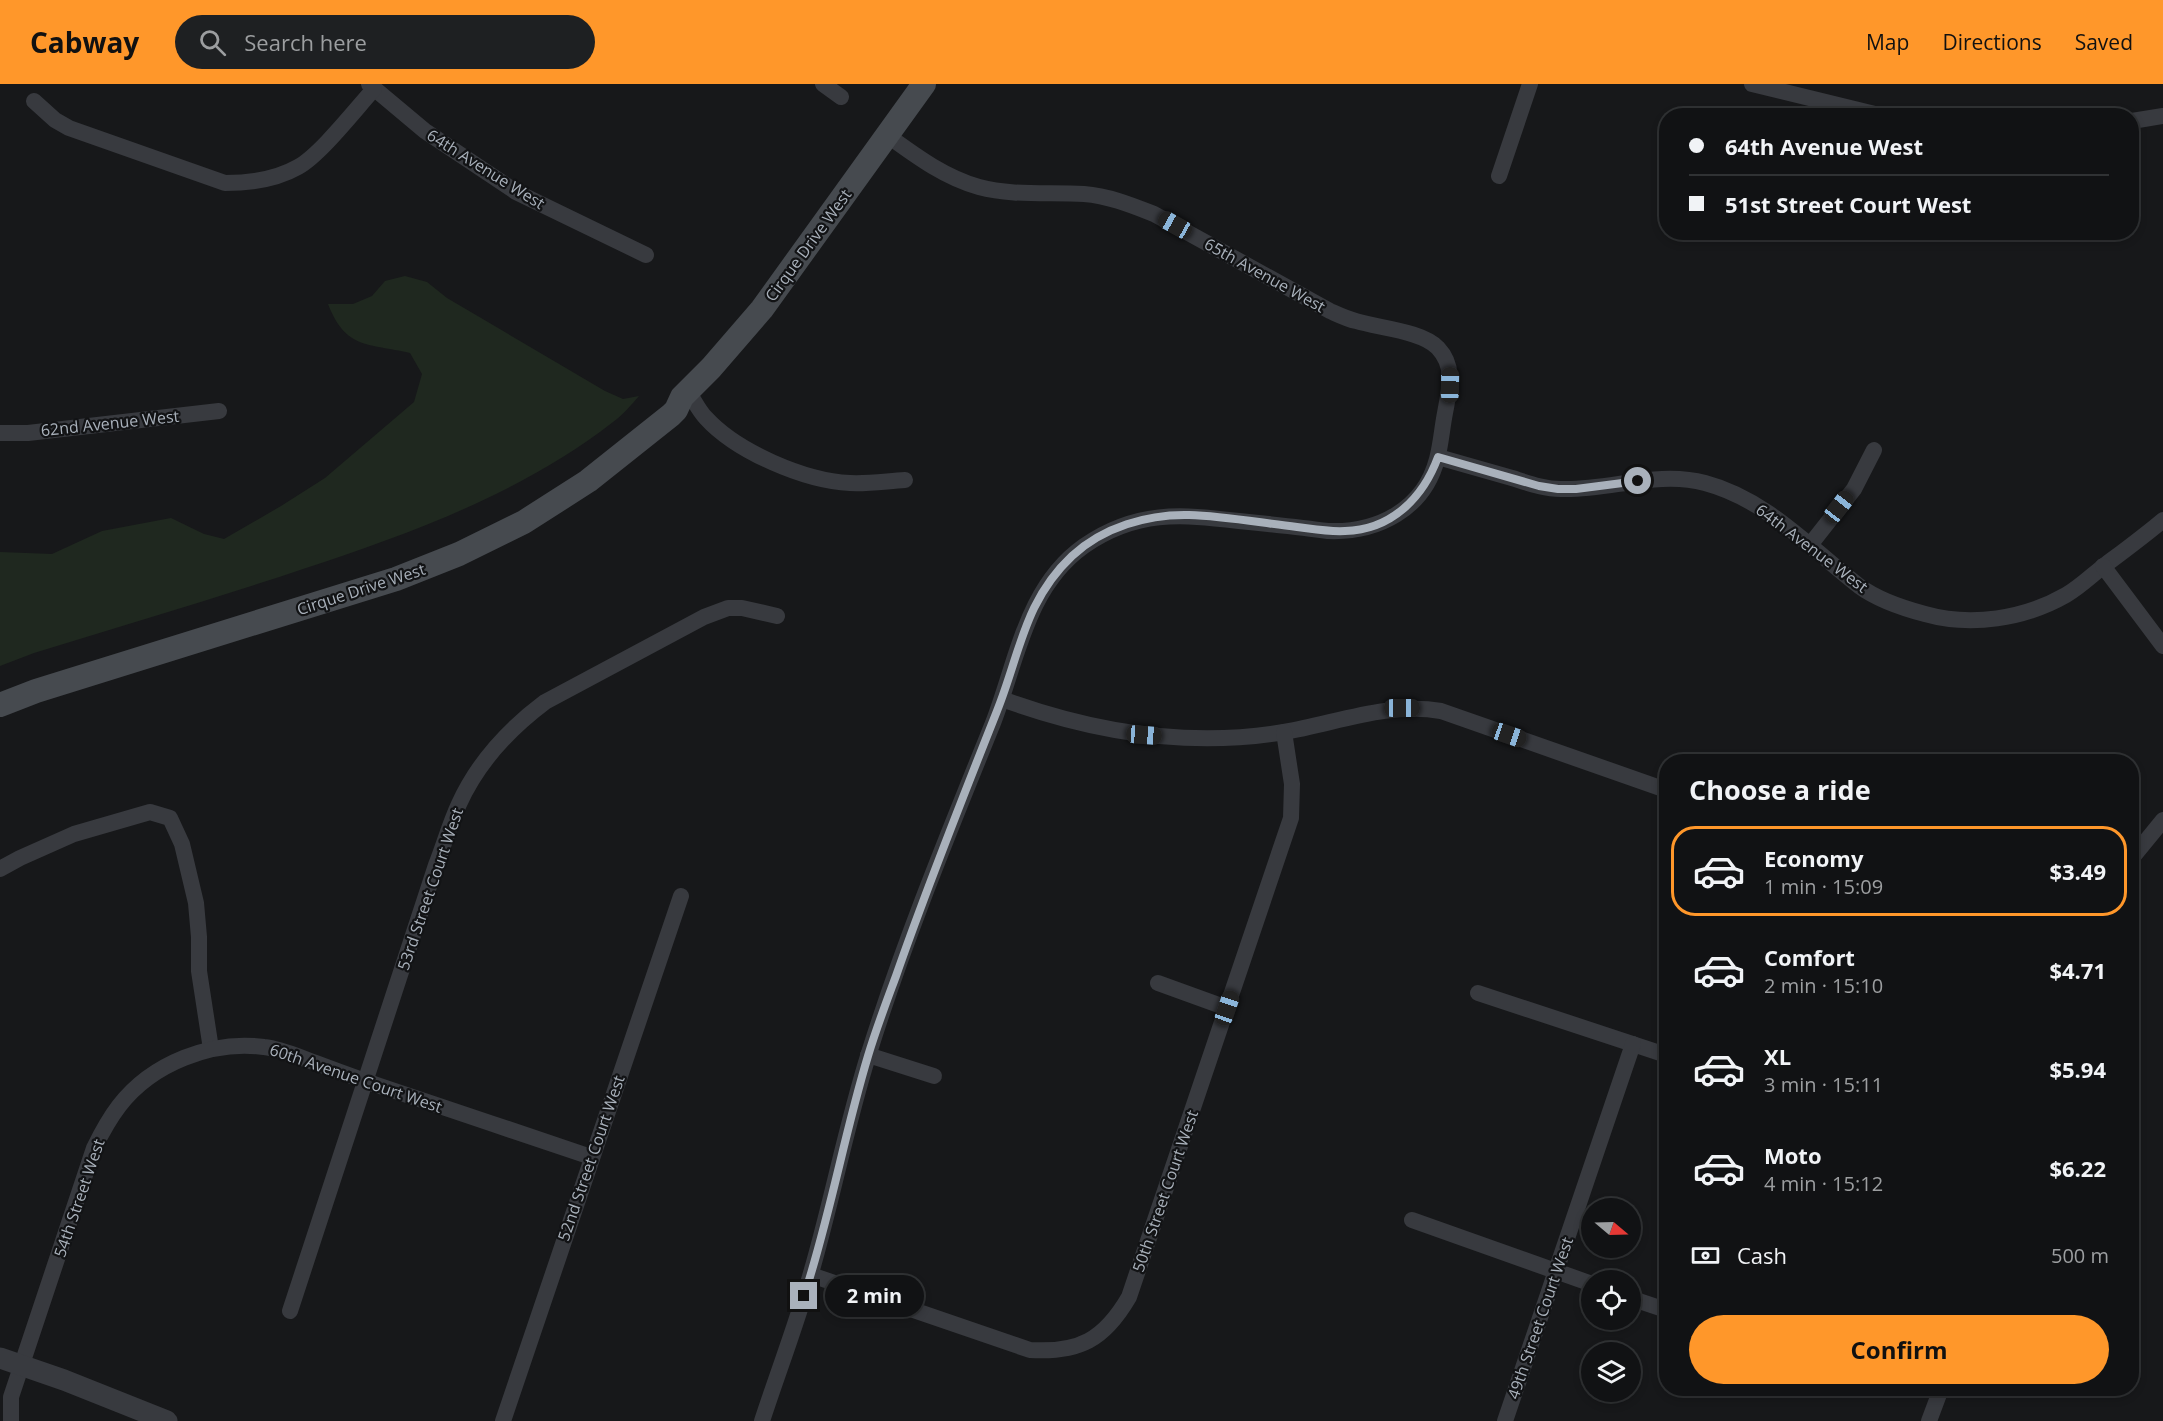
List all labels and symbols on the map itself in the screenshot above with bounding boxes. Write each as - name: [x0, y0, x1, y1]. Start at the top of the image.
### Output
- street label: 64th Avenue West: [423, 124, 549, 214]
- street label: Cirque Drive West: [760, 184, 856, 306]
- car: [1155, 208, 1195, 242]
- street label: 65th Avenue West: [1201, 233, 1330, 317]
- car: [1441, 367, 1459, 403]
- street label: 62nd Avenue West: [40, 405, 181, 441]
- route start: [1624, 467, 1651, 494]
- car: [1821, 487, 1857, 527]
- street label: 64th Avenue West: [1752, 499, 1873, 598]
- street label: Cirque Drive West: [294, 558, 428, 620]
- car: [1384, 699, 1420, 717]
- car: [1489, 721, 1529, 749]
- car: [1125, 725, 1163, 745]
- street label: 53rd Street Court West: [392, 804, 468, 973]
- car: [1213, 988, 1241, 1028]
- street label: 60th Avenue Court West: [267, 1038, 445, 1118]
- street label: 52nd Street Court West: [552, 1072, 630, 1244]
- street label: 50th Street Court West: [1127, 1107, 1203, 1275]
- street label: 54th Street West: [48, 1136, 110, 1260]
- north arrow: [1581, 1198, 1641, 1258]
- street label: 49th Street Court West: [1502, 1234, 1578, 1402]
- callout: 2 min: [825, 1275, 924, 1317]
- route end: [790, 1282, 817, 1309]

